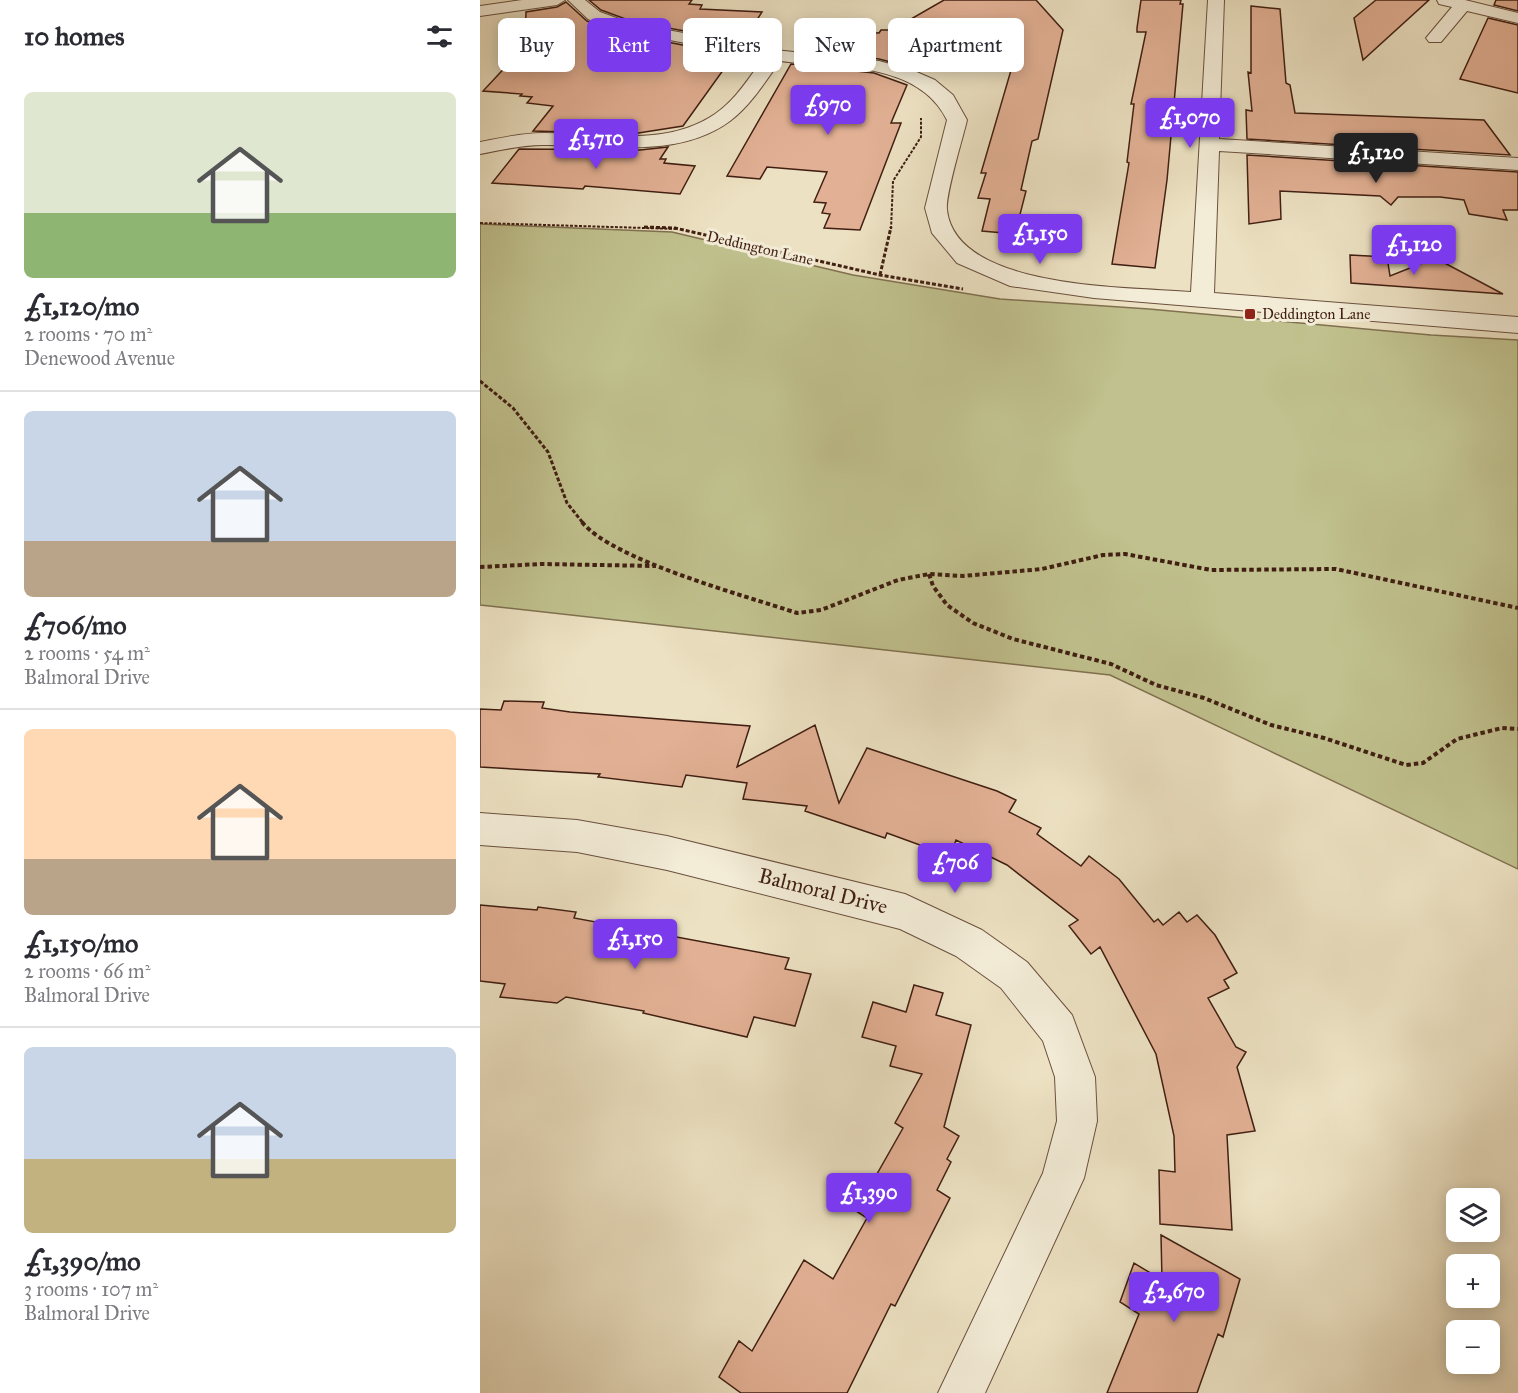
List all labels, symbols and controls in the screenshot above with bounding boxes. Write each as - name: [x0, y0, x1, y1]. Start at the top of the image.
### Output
- chip: Buy: [498, 18, 575, 72]
- chip: Rent: [587, 18, 671, 72]
- chip: Filters: [683, 18, 782, 72]
- chip: New: [794, 18, 876, 72]
- chip: Apartment: [888, 18, 1024, 72]
- text: 10 homes: [24, 20, 125, 52]
- icon: filters: [423, 20, 456, 53]
- pin: £970: [792, 85, 864, 136]
- text: £970: [805, 92, 851, 116]
- pin: £1,070: [1141, 98, 1239, 149]
- text: £1,070: [1160, 105, 1220, 129]
- pin: £1,710: [547, 119, 645, 170]
- text: £1,710: [568, 126, 624, 150]
- icon: home: [186, 131, 294, 239]
- pin: £1,120: [1327, 133, 1425, 184]
- text: £1,120: [1348, 140, 1404, 164]
- pin: £1,150: [991, 214, 1089, 265]
- text: £1,150: [1012, 221, 1068, 245]
- pin: £1,120: [1365, 225, 1463, 276]
- street label: Deddington Lane: [705, 227, 815, 269]
- text: £1,120: [1386, 232, 1442, 256]
- text: £1,120/mo: [24, 290, 139, 322]
- place label: Deddington Lane: [1262, 305, 1371, 323]
- marker: Deddington Lane: [1243, 307, 1257, 321]
- text: 2 rooms · 70 m²: [24, 322, 152, 346]
- text: Denewood Avenue: [24, 346, 175, 370]
- icon: home: [186, 450, 294, 558]
- text: £706/mo: [24, 609, 126, 641]
- text: 2 rooms · 54 m²: [24, 641, 150, 665]
- text: Balmoral Drive: [24, 665, 150, 689]
- icon: home: [186, 768, 294, 876]
- pin: £706: [919, 843, 991, 894]
- text: £706: [932, 850, 978, 874]
- street label: Balmoral Drive: [756, 862, 891, 920]
- pin: £1,150: [586, 919, 684, 970]
- text: £1,150: [607, 926, 663, 950]
- text: £1,150/mo: [24, 927, 138, 959]
- text: 2 rooms · 66 m²: [24, 959, 150, 983]
- text: Balmoral Drive: [24, 983, 150, 1007]
- icon: home: [186, 1086, 294, 1194]
- pin: £1,390: [820, 1173, 918, 1224]
- text: £1,390: [840, 1180, 898, 1204]
- map controls: [1446, 1188, 1500, 1374]
- button: layers: [1446, 1188, 1500, 1242]
- text: £1,390/mo: [24, 1245, 141, 1277]
- button: +: [1446, 1254, 1500, 1308]
- pin: £2,670: [1125, 1272, 1223, 1323]
- text: 3 rooms · 107 m²: [24, 1277, 158, 1301]
- text: £2,670: [1143, 1279, 1205, 1303]
- text: Balmoral Drive: [24, 1301, 150, 1325]
- button: −: [1446, 1320, 1500, 1374]

